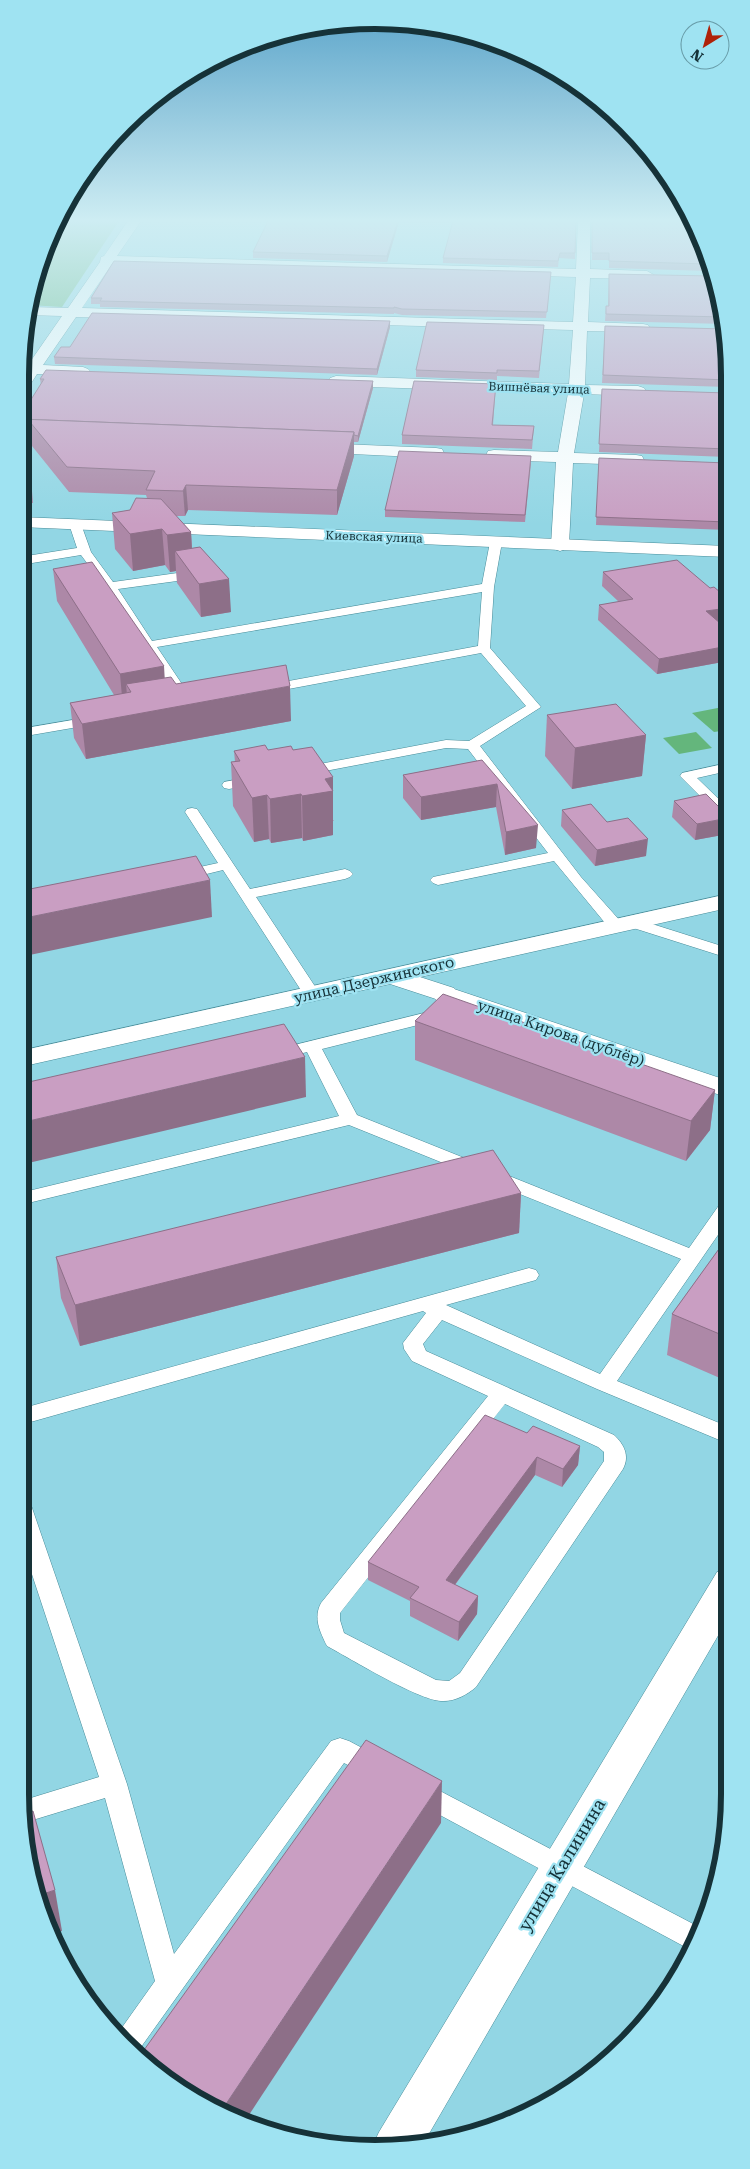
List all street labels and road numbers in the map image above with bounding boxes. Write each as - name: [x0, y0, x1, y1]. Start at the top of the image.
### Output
- street label: Вишнёвая улица: [488, 379, 590, 397]
- street label: Киевская улица: [325, 528, 423, 546]
- street label: улица Дзержинского: [292, 953, 456, 1007]
- street label: улица Кирова (дублёр): [475, 996, 647, 1070]
- street label: улица Калинина: [514, 1794, 610, 1935]

